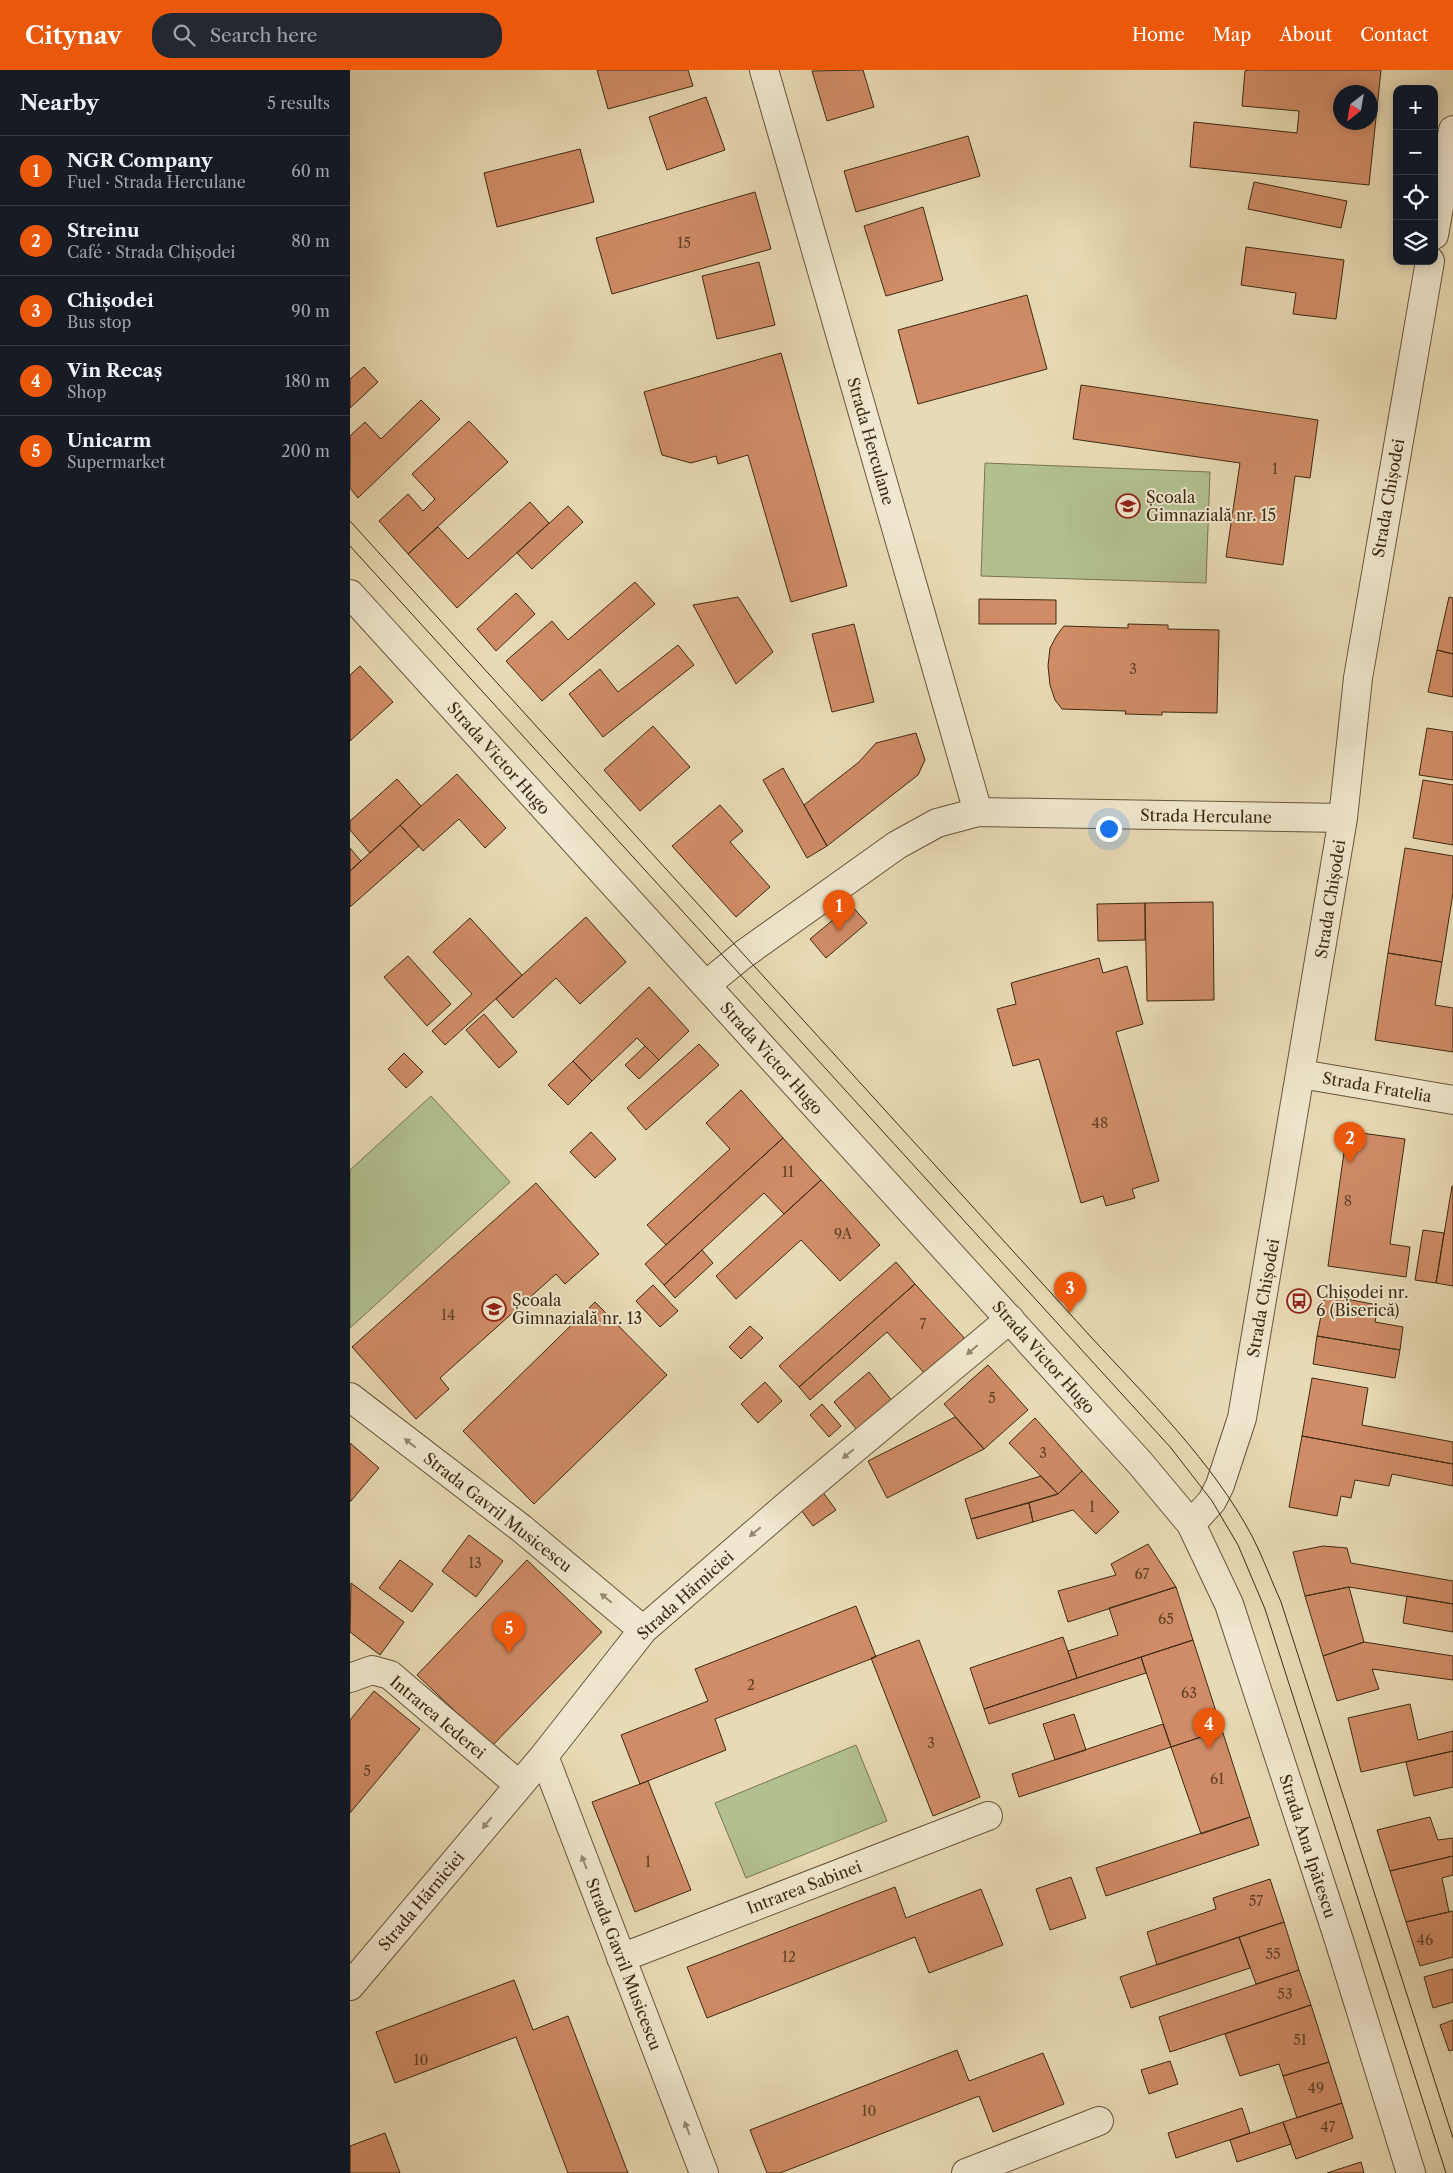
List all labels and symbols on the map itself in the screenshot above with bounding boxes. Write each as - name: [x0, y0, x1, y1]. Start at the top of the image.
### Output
- north arrow: [1333, 85, 1378, 130]
- house number: 15: [677, 234, 691, 252]
- street label: Strada Herculane: [843, 375, 899, 507]
- street label: Strada Chișodei: [1368, 437, 1408, 559]
- house number: 1: [1272, 460, 1278, 478]
- place label: Școala Gimnazială nr. 15: [1146, 487, 1276, 525]
- school or university icon: Școala Gimnazială nr. 15: [1115, 493, 1141, 519]
- house number: 3: [1129, 660, 1137, 678]
- street label: Strada Victor Hugo: [443, 698, 555, 818]
- street label: Strada Herculane: [1140, 805, 1272, 827]
- your location: [1096, 816, 1122, 842]
- street label: Strada Chișodei: [1311, 838, 1349, 960]
- pin: 1: [823, 890, 855, 931]
- street label: Strada Victor Hugo: [716, 998, 828, 1118]
- street label: Strada Fratelia: [1321, 1068, 1434, 1107]
- house number: 48: [1092, 1114, 1108, 1132]
- pin: 2: [1334, 1122, 1366, 1163]
- house number: 11: [782, 1163, 794, 1181]
- house number: 8: [1344, 1192, 1352, 1210]
- house number: 9A: [834, 1225, 853, 1243]
- street label: Strada Chișodei: [1243, 1237, 1283, 1359]
- pin: 3: [1054, 1272, 1086, 1313]
- place label: Chișodei nr. 6 (Biserică): [1316, 1282, 1408, 1320]
- bus stop icon: Chișodei nr. 6 (Biserică): [1286, 1288, 1312, 1314]
- place label: Școala Gimnazială nr. 13: [512, 1290, 642, 1328]
- school or university icon: Școala Gimnazială nr. 13: [481, 1296, 507, 1322]
- street label: Strada Victor Hugo: [988, 1297, 1100, 1417]
- house number: 14: [441, 1306, 455, 1324]
- house number: 7: [920, 1315, 927, 1333]
- one-way arrow: [966, 1345, 979, 1356]
- house number: 5: [988, 1389, 996, 1407]
- one-way arrow: [403, 1438, 417, 1448]
- house number: 3: [1039, 1444, 1047, 1462]
- street label: Strada Gavril Musicescu: [420, 1448, 576, 1576]
- one-way arrow: [841, 1449, 854, 1460]
- house number: 1: [1089, 1498, 1095, 1516]
- one-way arrow: [749, 1527, 762, 1538]
- street label: Strada Hărniciei: [632, 1546, 738, 1644]
- house number: 13: [468, 1554, 482, 1572]
- house number: 67: [1135, 1565, 1150, 1583]
- one-way arrow: [600, 1592, 613, 1603]
- house number: 65: [1158, 1610, 1174, 1628]
- pin: 5: [493, 1612, 525, 1653]
- street label: Intrarea Iederei: [386, 1671, 490, 1763]
- house number: 2: [747, 1676, 755, 1694]
- house number: 63: [1181, 1684, 1197, 1702]
- pin: 4: [1193, 1708, 1225, 1749]
- house number: 3: [927, 1734, 935, 1752]
- house number: 5: [363, 1762, 371, 1780]
- house number: 61: [1210, 1770, 1224, 1788]
- street label: Strada Ana Ipătescu: [1275, 1771, 1341, 1921]
- one-way arrow: [482, 1816, 493, 1829]
- street label: Strada Hărniciei: [374, 1847, 468, 1955]
- house number: 1: [645, 1853, 651, 1871]
- one-way arrow: [580, 1854, 587, 1869]
- street label: Intrarea Sabinei: [744, 1856, 864, 1918]
- street label: Strada Gavril Musicescu: [582, 1875, 666, 2053]
- house number: 57: [1249, 1892, 1263, 1910]
- house number: 46: [1417, 1931, 1433, 1949]
- house number: 55: [1265, 1945, 1281, 1963]
- house number: 12: [782, 1948, 796, 1966]
- house number: 53: [1277, 1985, 1293, 2003]
- house number: 51: [1293, 2031, 1307, 2049]
- house number: 10: [414, 2051, 428, 2069]
- house number: 49: [1308, 2079, 1324, 2097]
- house number: 10: [862, 2102, 876, 2120]
- house number: 47: [1321, 2118, 1336, 2136]
- one-way arrow: [682, 2120, 690, 2135]

